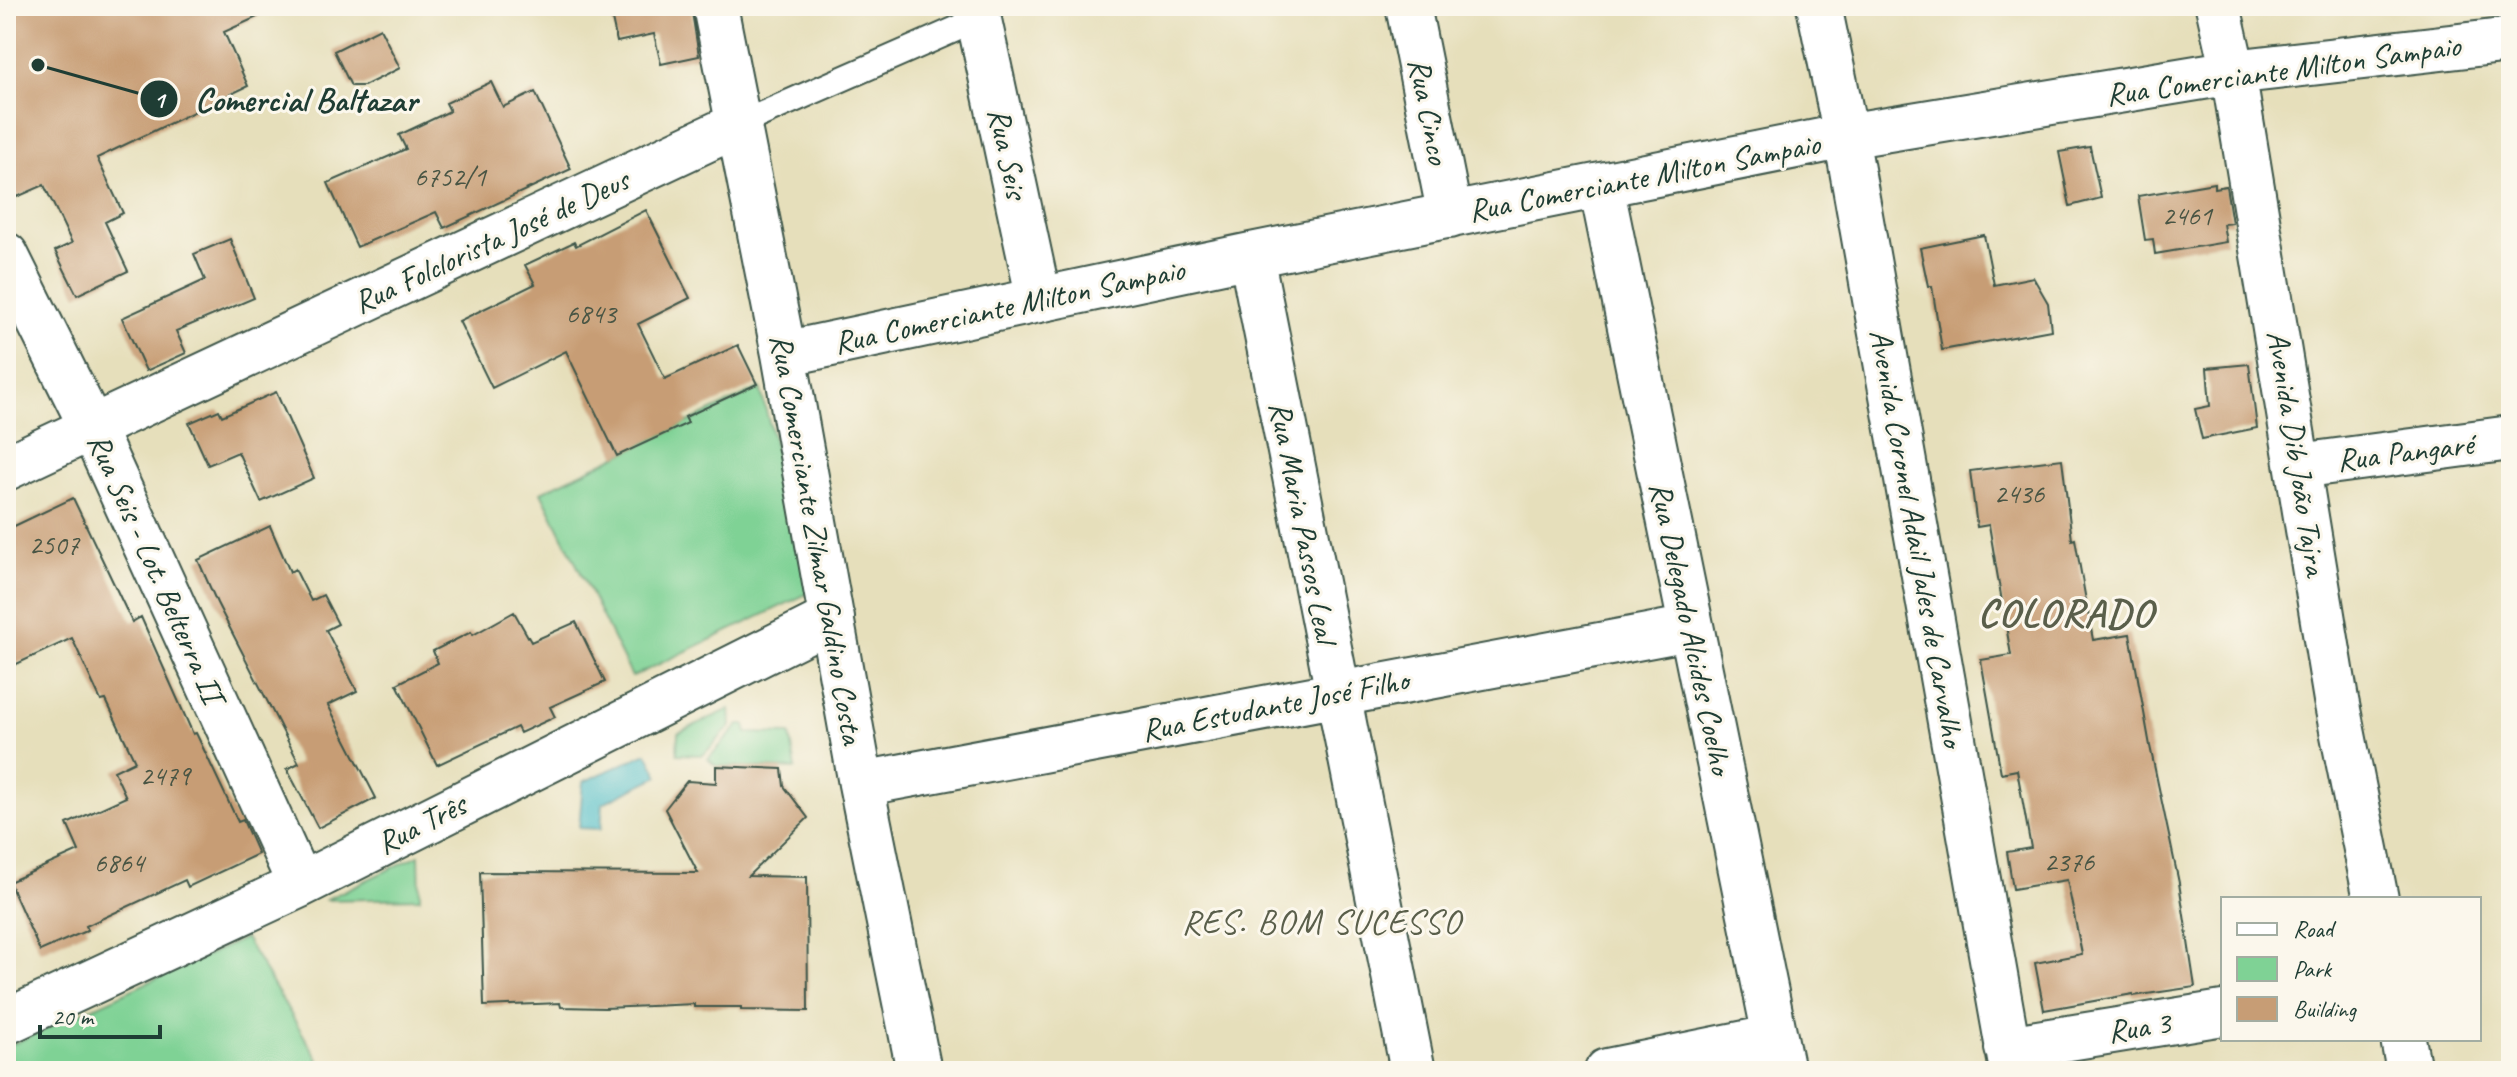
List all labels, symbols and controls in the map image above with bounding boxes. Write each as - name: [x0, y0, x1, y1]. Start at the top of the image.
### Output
- street label: Rua Comerciante Milton Sampaio: [2103, 25, 2464, 115]
- street label: Rua Cinco: [1399, 55, 1460, 169]
- callout: Comercial Baltazar: [139, 70, 433, 128]
- text: Comercial Baltazar: [195, 78, 421, 121]
- text: 1: [154, 85, 168, 115]
- street label: Rua Seis: [978, 104, 1038, 205]
- street label: Rua Comerciante Milton Sampaio: [1465, 122, 1825, 231]
- street label: Rua Folclorista José de Deus: [347, 158, 637, 323]
- house number: 6752/1: [414, 159, 488, 194]
- house number: 2461: [2162, 198, 2214, 233]
- street label: Rua Comerciante Milton Sampaio: [830, 248, 1190, 363]
- house number: 6843: [566, 296, 619, 331]
- street label: Avenida Coronel Adail Jales de Carvalho: [1860, 326, 1975, 753]
- street label: Avenida Dib João Tajra: [2257, 328, 2337, 581]
- street label: Rua Comerciante Zilmar Galdino Costa: [761, 331, 874, 749]
- street label: Rua Maria Passos Leal: [1260, 398, 1347, 651]
- street label: Rua Pangaré: [2335, 423, 2480, 481]
- street label: Rua Seis - Lot. Belterra II: [78, 427, 236, 715]
- house number: 2436: [1994, 476, 2046, 511]
- street label: Rua Delegado Alcides Coelho: [1640, 478, 1743, 781]
- house number: 2507: [29, 527, 81, 562]
- district label: COLORADO: [1978, 588, 2157, 638]
- street label: Rua Estudante José Filho: [1138, 658, 1415, 751]
- house number: 2479: [140, 758, 193, 793]
- street label: Rua Três: [370, 783, 475, 864]
- house number: 2376: [2044, 844, 2096, 879]
- house number: 6864: [94, 845, 147, 880]
- legend: [2221, 897, 2481, 1041]
- district label: RES. BOM SUCESSO: [1182, 900, 1464, 943]
- text: Road: [2293, 914, 2337, 944]
- text: Park: [2293, 954, 2333, 984]
- scale bar: [40, 989, 160, 1039]
- text: Building: [2293, 994, 2358, 1024]
- street label: Rua 3: [2105, 1001, 2176, 1052]
- text: 20 m: [52, 1002, 95, 1032]

